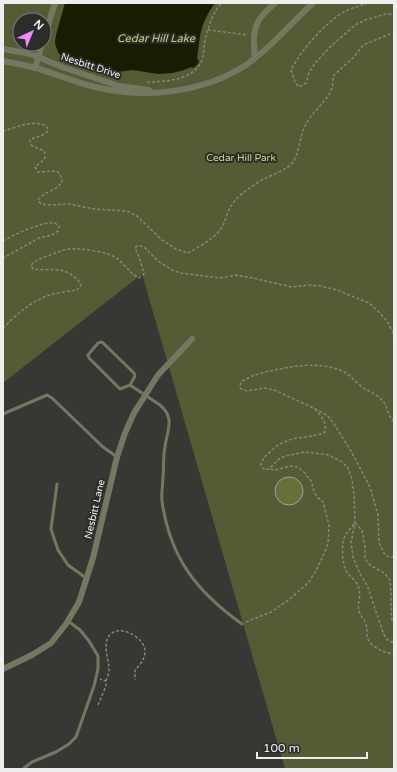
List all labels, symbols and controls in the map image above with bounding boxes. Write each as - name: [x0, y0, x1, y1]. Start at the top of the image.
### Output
- north arrow: [12, 12, 52, 52]
- text: N: [31, 17, 46, 33]
- water label: Cedar Hill Lake: [117, 32, 196, 45]
- street label: Nesbitt Drive: [59, 51, 122, 81]
- park label: Cedar Hill Park: [206, 152, 276, 164]
- street label: Nesbitt Lane: [82, 478, 108, 540]
- scale bar: [257, 734, 367, 760]
- text: 100 m: [263, 741, 300, 755]

